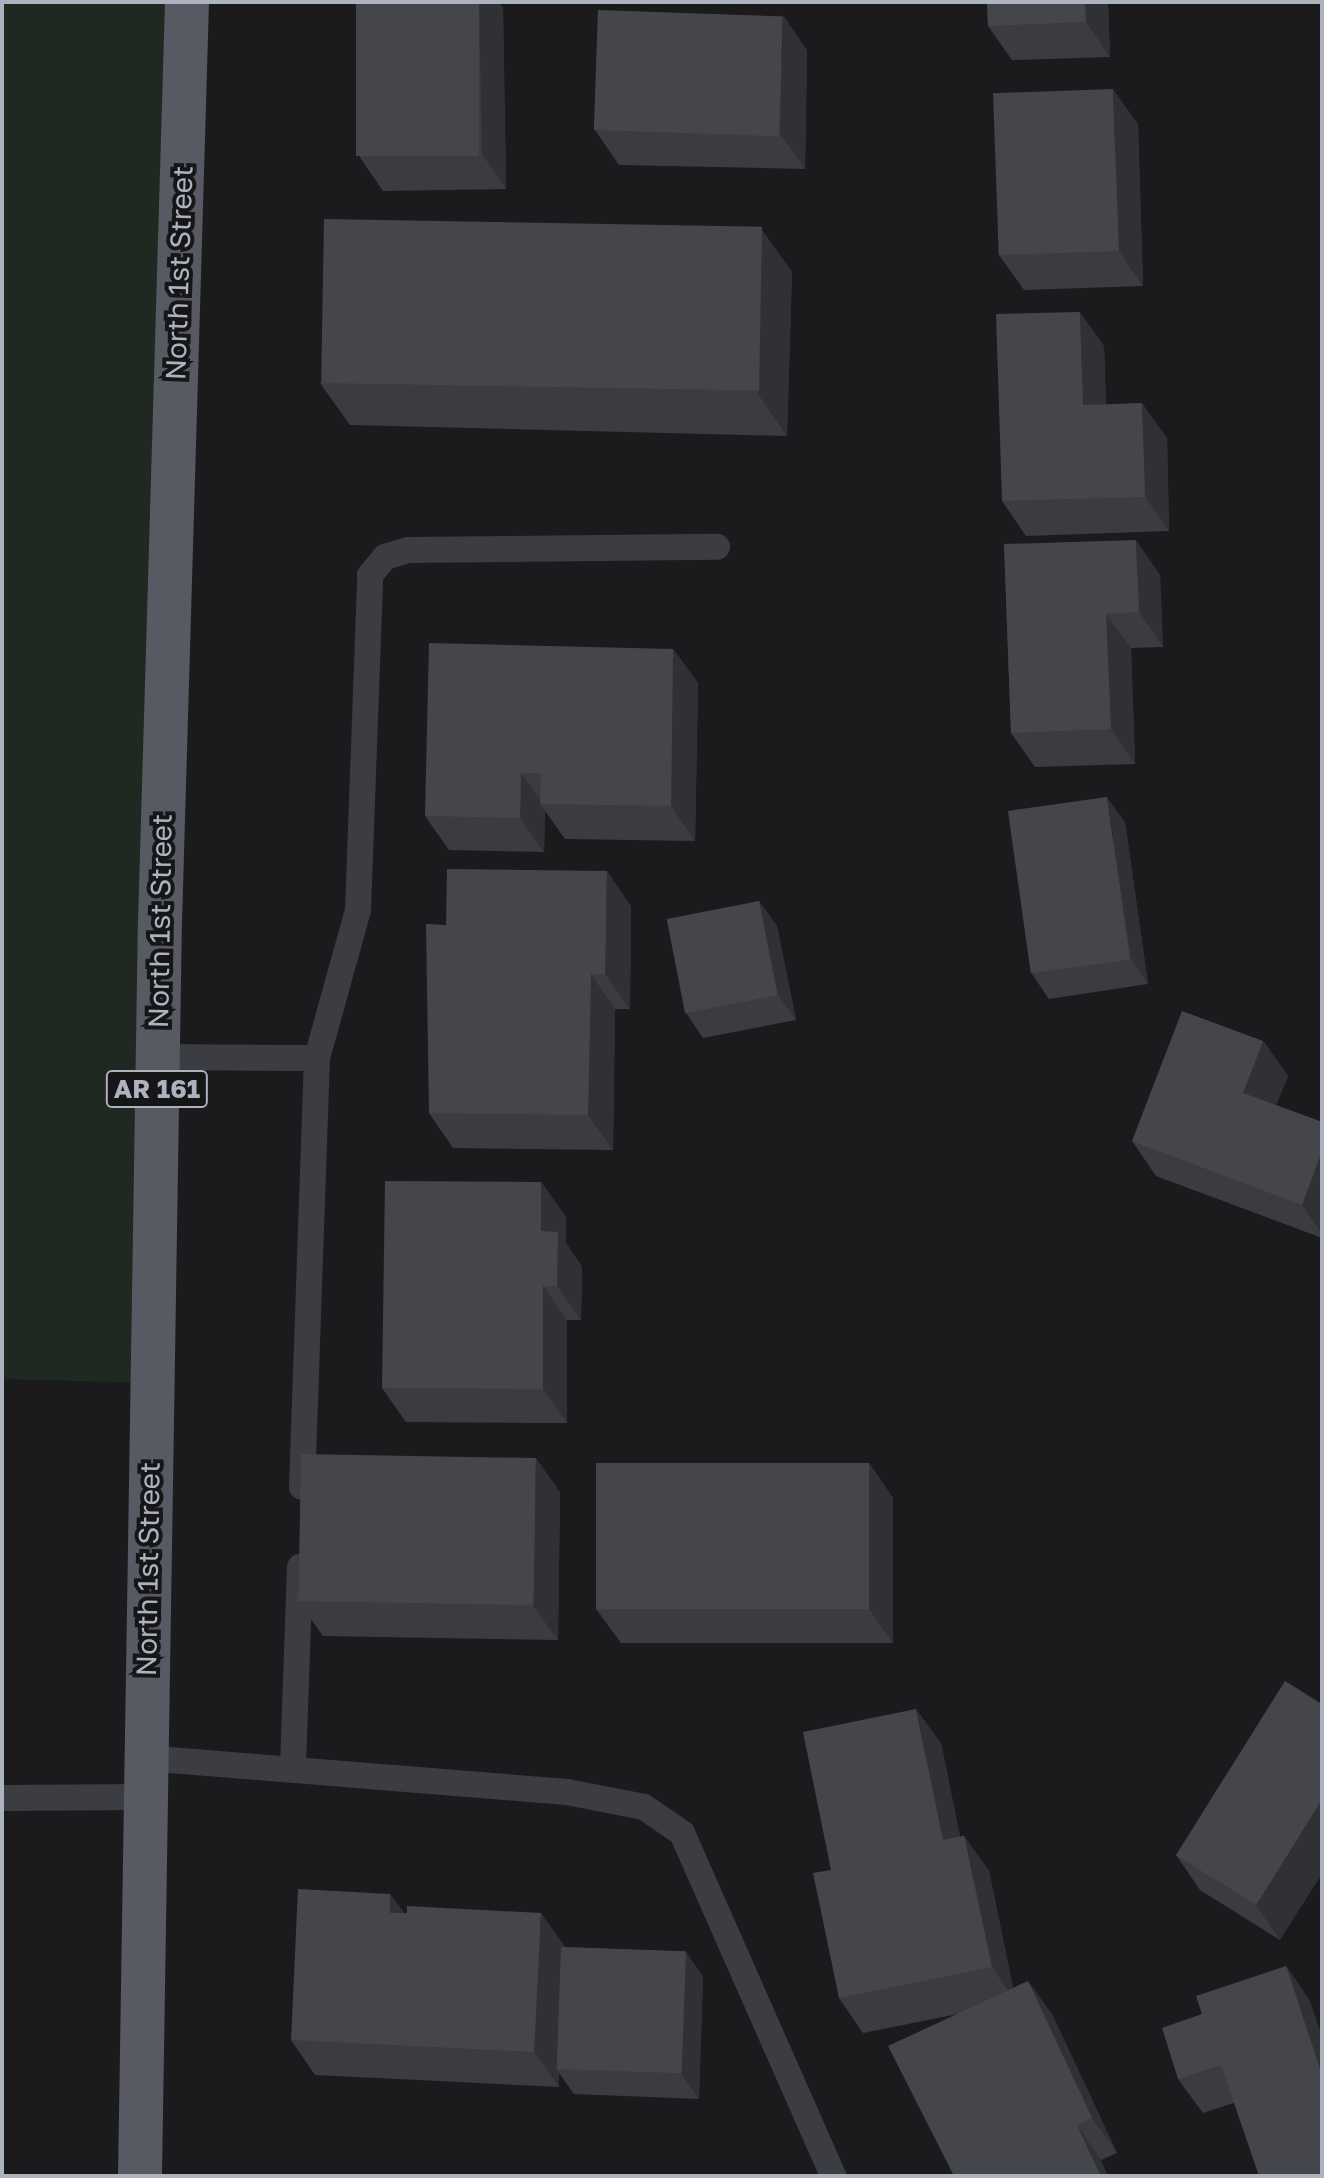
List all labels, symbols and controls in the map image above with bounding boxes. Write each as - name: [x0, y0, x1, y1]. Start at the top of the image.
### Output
- street label: North 1st Street: [158, 165, 200, 381]
- street label: North 1st Street: [141, 813, 179, 1029]
- road number: AR 161: [105, 1067, 209, 1111]
- street label: North 1st Street: [129, 1461, 167, 1677]

